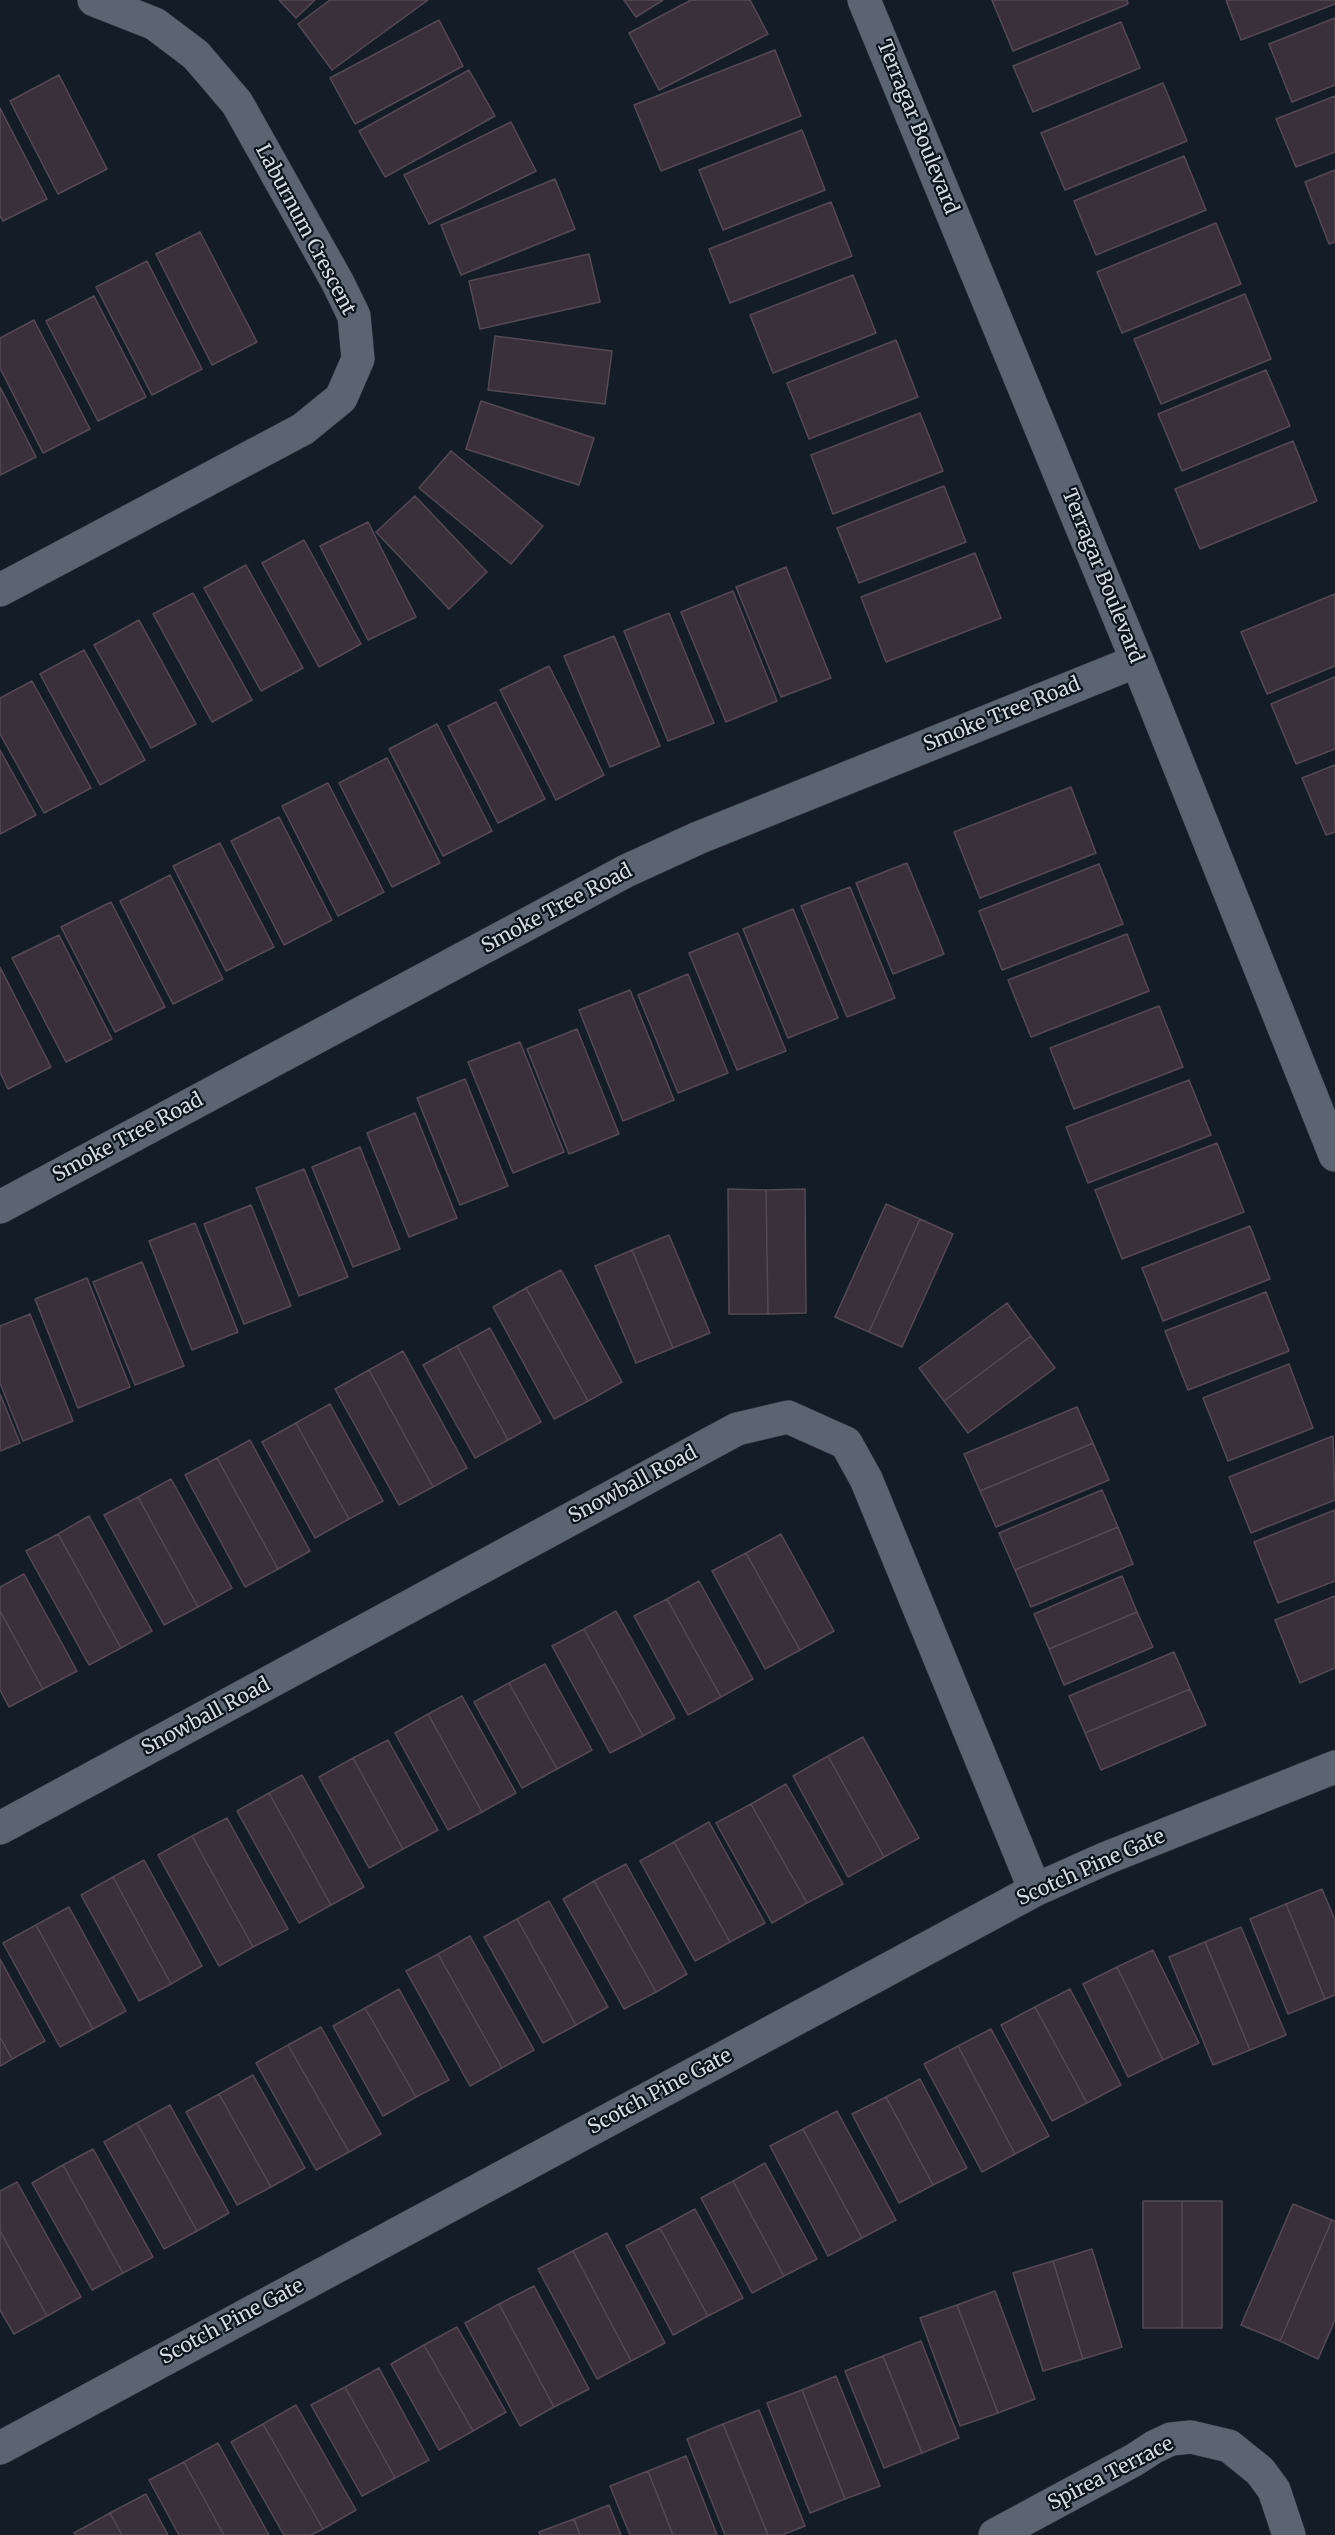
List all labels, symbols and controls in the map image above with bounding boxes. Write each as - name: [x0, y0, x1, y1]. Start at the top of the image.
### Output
- street label: Terragar Boulevard: [871, 36, 963, 218]
- street label: Laburnum Crescent: [250, 141, 360, 319]
- street label: Terragar Boulevard: [1056, 485, 1148, 667]
- street label: Smoke Tree Road: [920, 673, 1084, 757]
- street label: Smoke Tree Road: [478, 859, 636, 959]
- street label: Smoke Tree Road: [49, 1088, 207, 1188]
- street label: Snowball Road: [565, 1441, 701, 1529]
- street label: Snowball Road: [138, 1673, 274, 1761]
- street label: Scotch Pine Gate: [1013, 1825, 1169, 1911]
- street label: Scotch Pine Gate: [584, 2044, 736, 2140]
- street label: Scotch Pine Gate: [156, 2274, 308, 2370]
- street label: Spirea Terrace: [1044, 2432, 1178, 2516]

